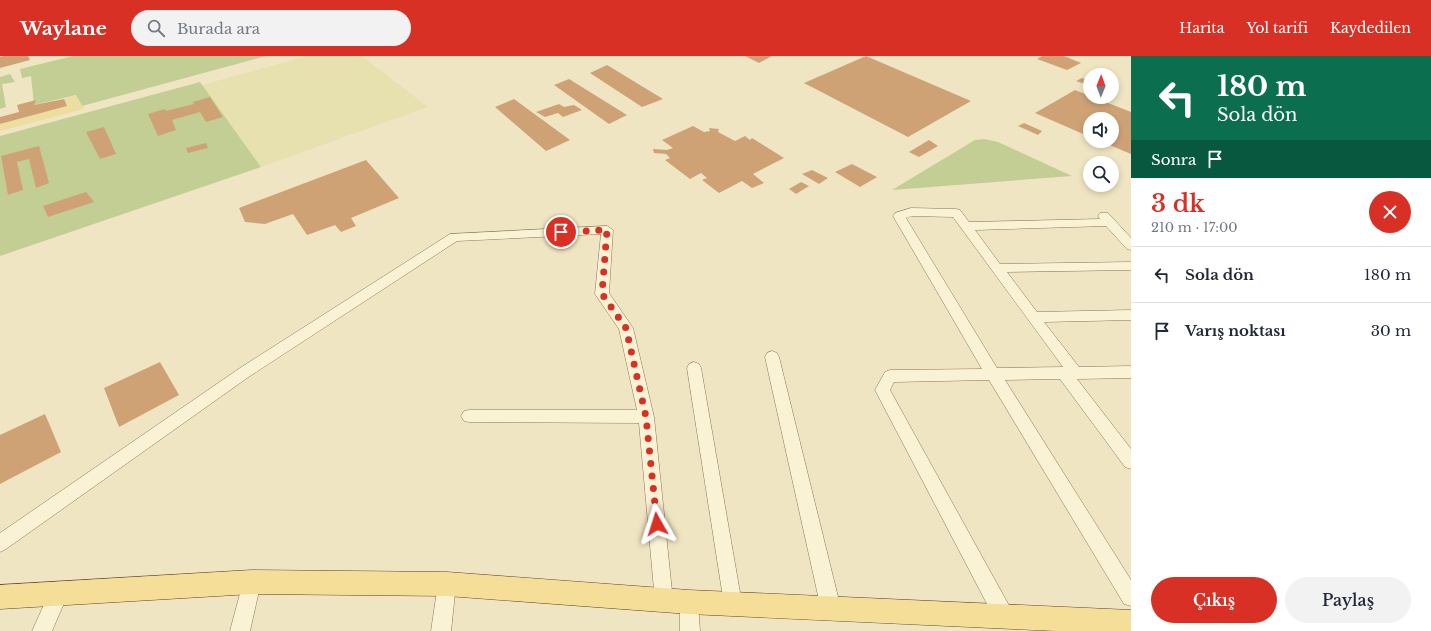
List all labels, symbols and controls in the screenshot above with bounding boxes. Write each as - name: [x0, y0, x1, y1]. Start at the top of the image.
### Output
- search box: [131, 10, 411, 46]
- text: Waylane: [20, 17, 107, 40]
- icon: search: [145, 17, 167, 39]
- text: Burada ara: [177, 19, 260, 38]
- text: Harita: [1179, 19, 1224, 37]
- text: Yol tarifi: [1246, 19, 1308, 37]
- text: Kaydedilen: [1330, 19, 1411, 37]
- north arrow: [1083, 68, 1119, 104]
- map controls: [1083, 68, 1119, 192]
- text: 180 m: [1217, 69, 1307, 104]
- icon: left: [1151, 72, 1203, 124]
- text: Sola dön: [1217, 104, 1298, 126]
- button: sound: [1083, 112, 1119, 148]
- icon: arrive: [1204, 148, 1226, 170]
- text: Sonra: [1151, 150, 1196, 169]
- button: search: [1083, 156, 1119, 192]
- text: 3 dk: [1151, 189, 1205, 218]
- button: close: [1369, 191, 1411, 233]
- pin: [544, 215, 578, 249]
- text: 210 m · 17:00: [1151, 219, 1238, 236]
- icon: arrive: [550, 221, 572, 243]
- icon: left: [1151, 264, 1173, 286]
- text: Sola dön: [1185, 265, 1254, 284]
- text: 180 m: [1364, 265, 1411, 284]
- icon: arrive: [1151, 320, 1173, 342]
- text: Varış noktası: [1185, 321, 1286, 340]
- text: 30 m: [1371, 321, 1411, 340]
- position arrow: [636, 503, 678, 545]
- button: Çıkış: [1151, 577, 1277, 623]
- button: Paylaş: [1285, 577, 1411, 623]

